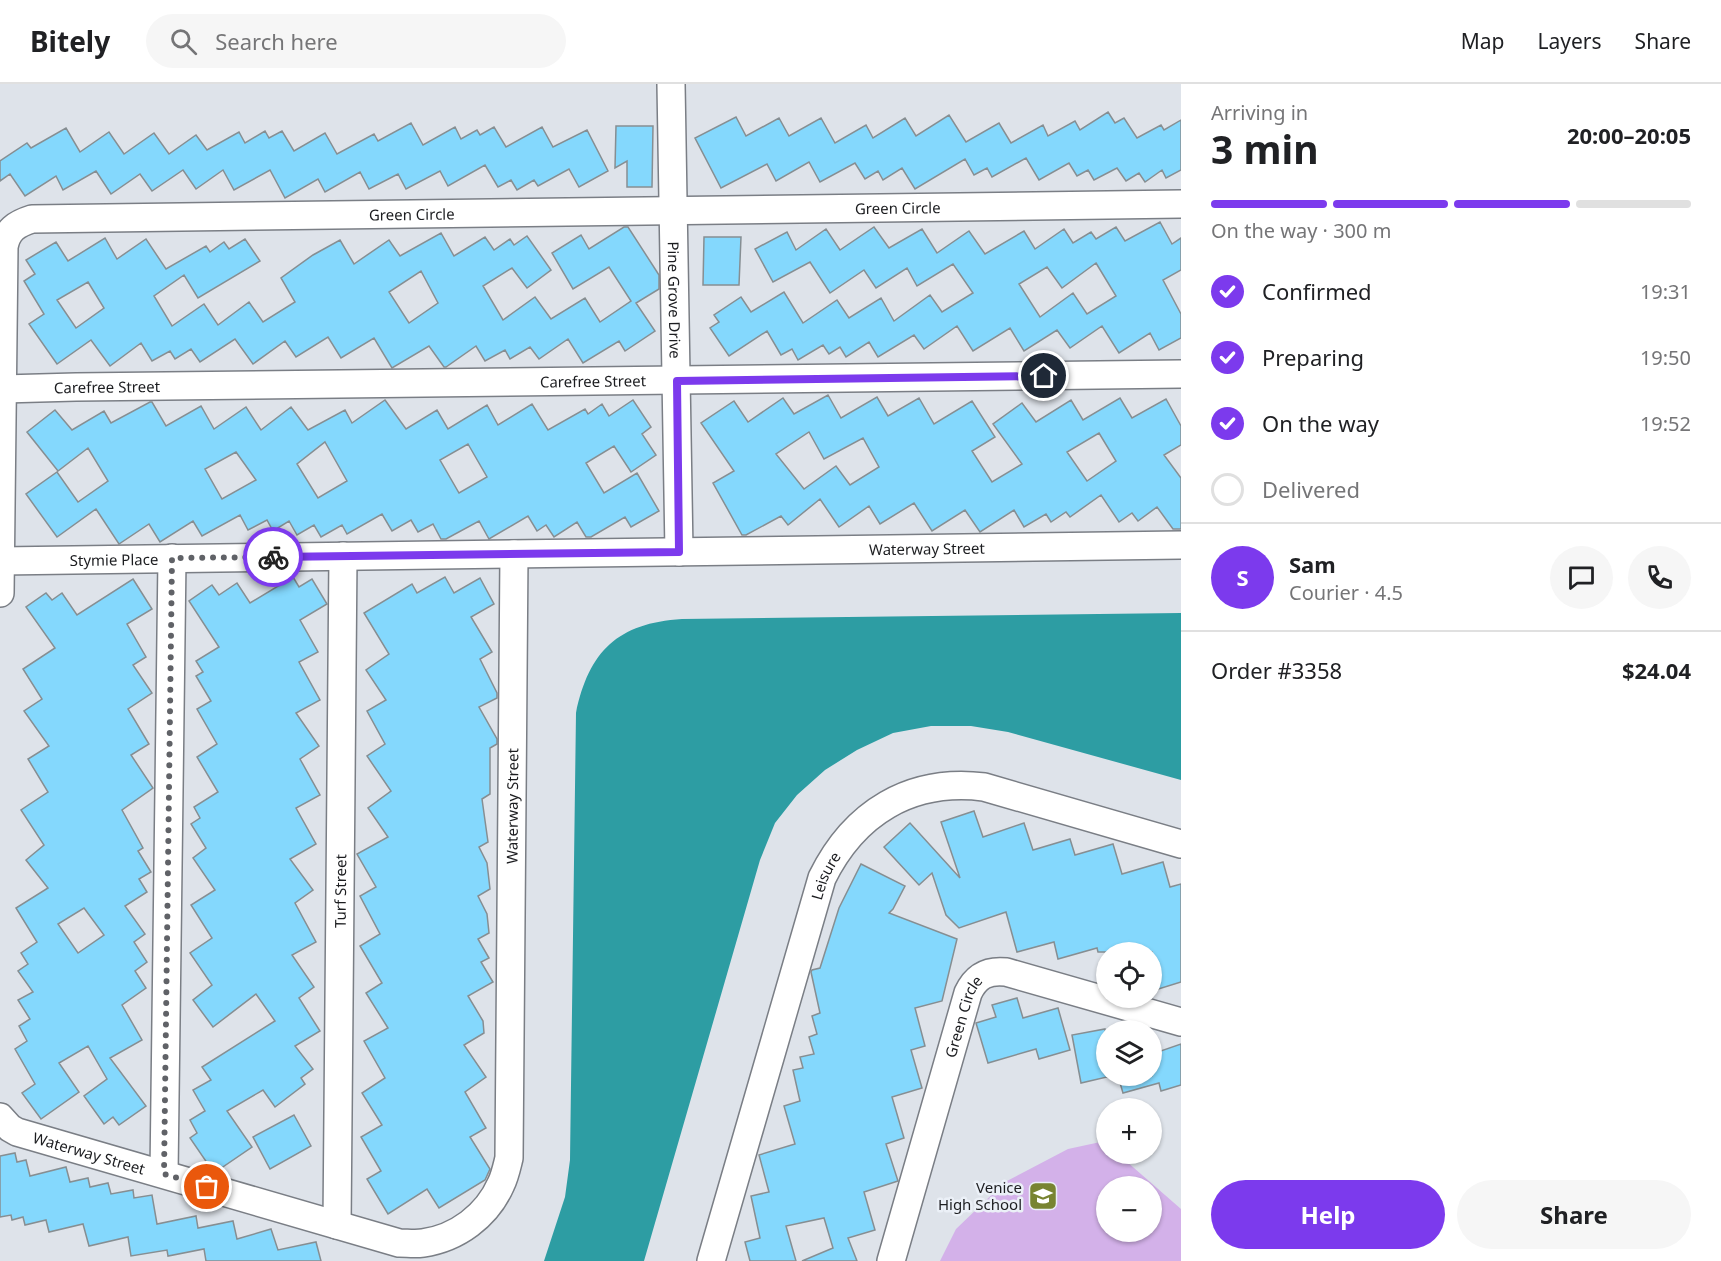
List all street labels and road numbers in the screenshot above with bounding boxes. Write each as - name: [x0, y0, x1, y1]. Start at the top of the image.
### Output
- street label: Green Circle: [855, 197, 941, 218]
- street label: Green Circle: [369, 203, 455, 225]
- street label: Pine Grove Drive: [664, 241, 686, 359]
- street label: Carefree Street: [540, 370, 647, 392]
- street label: Carefree Street: [54, 376, 161, 398]
- street label: Waterway Street: [869, 538, 986, 559]
- street label: Stymie Place: [70, 549, 158, 570]
- street label: Waterway Street: [501, 747, 522, 864]
- street label: Leisure: [806, 848, 845, 902]
- street label: Turf Street: [330, 853, 350, 928]
- street label: Green Circle: [940, 971, 986, 1060]
- street label: Waterway Street: [31, 1127, 148, 1179]

